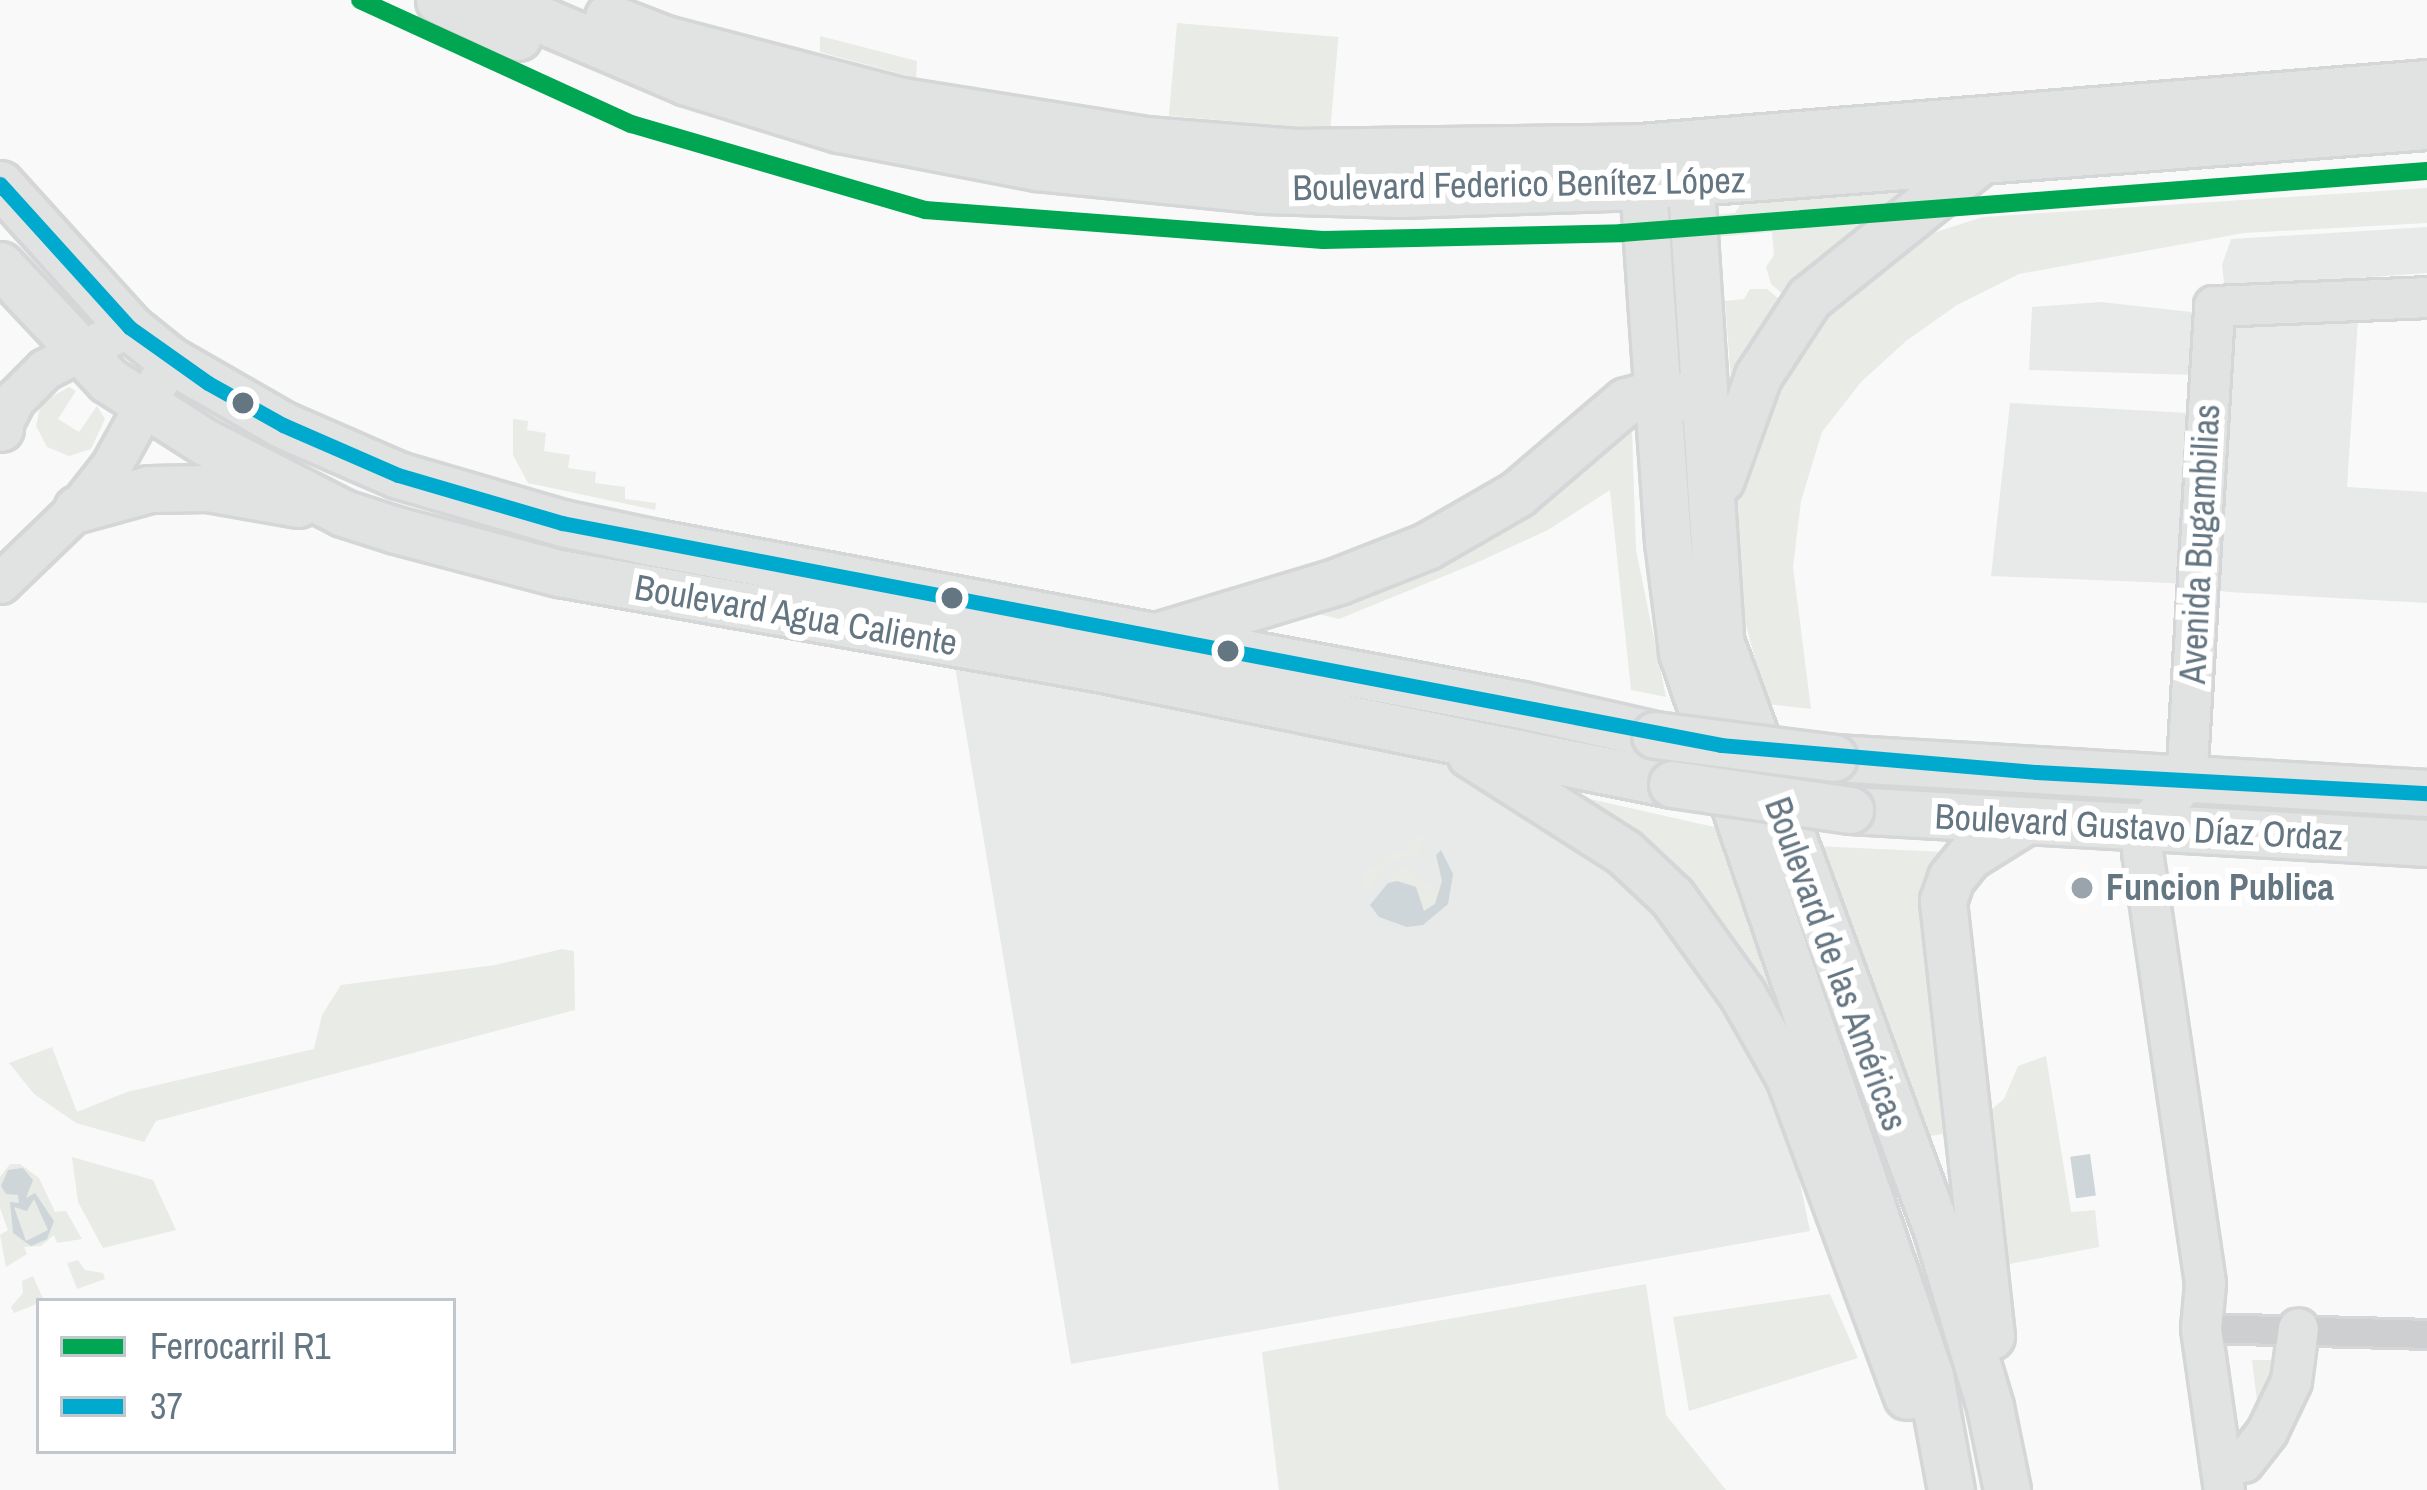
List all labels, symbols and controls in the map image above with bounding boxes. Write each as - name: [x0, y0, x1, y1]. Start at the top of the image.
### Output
- street label: Boulevard Federico Benítez López: [1292, 158, 1746, 210]
- unlabelled marker: [232, 392, 254, 414]
- street label: Avenida Bugambilias: [2171, 403, 2229, 685]
- street label: Boulevard Agua Caliente: [631, 565, 961, 665]
- unlabelled marker: [941, 587, 963, 609]
- unlabelled marker: [1217, 640, 1239, 662]
- street label: Boulevard de las Américas: [1755, 791, 1917, 1137]
- street label: Boulevard Gustavo Díaz Ordaz: [1934, 795, 2344, 859]
- place label: Funcion Publica: [2106, 866, 2334, 910]
- marker: Funcion Publica: [2069, 875, 2095, 901]
- legend: [36, 1298, 456, 1454]
- text: Ferrocarril R1: [150, 1322, 331, 1370]
- text: 37: [150, 1382, 183, 1430]

